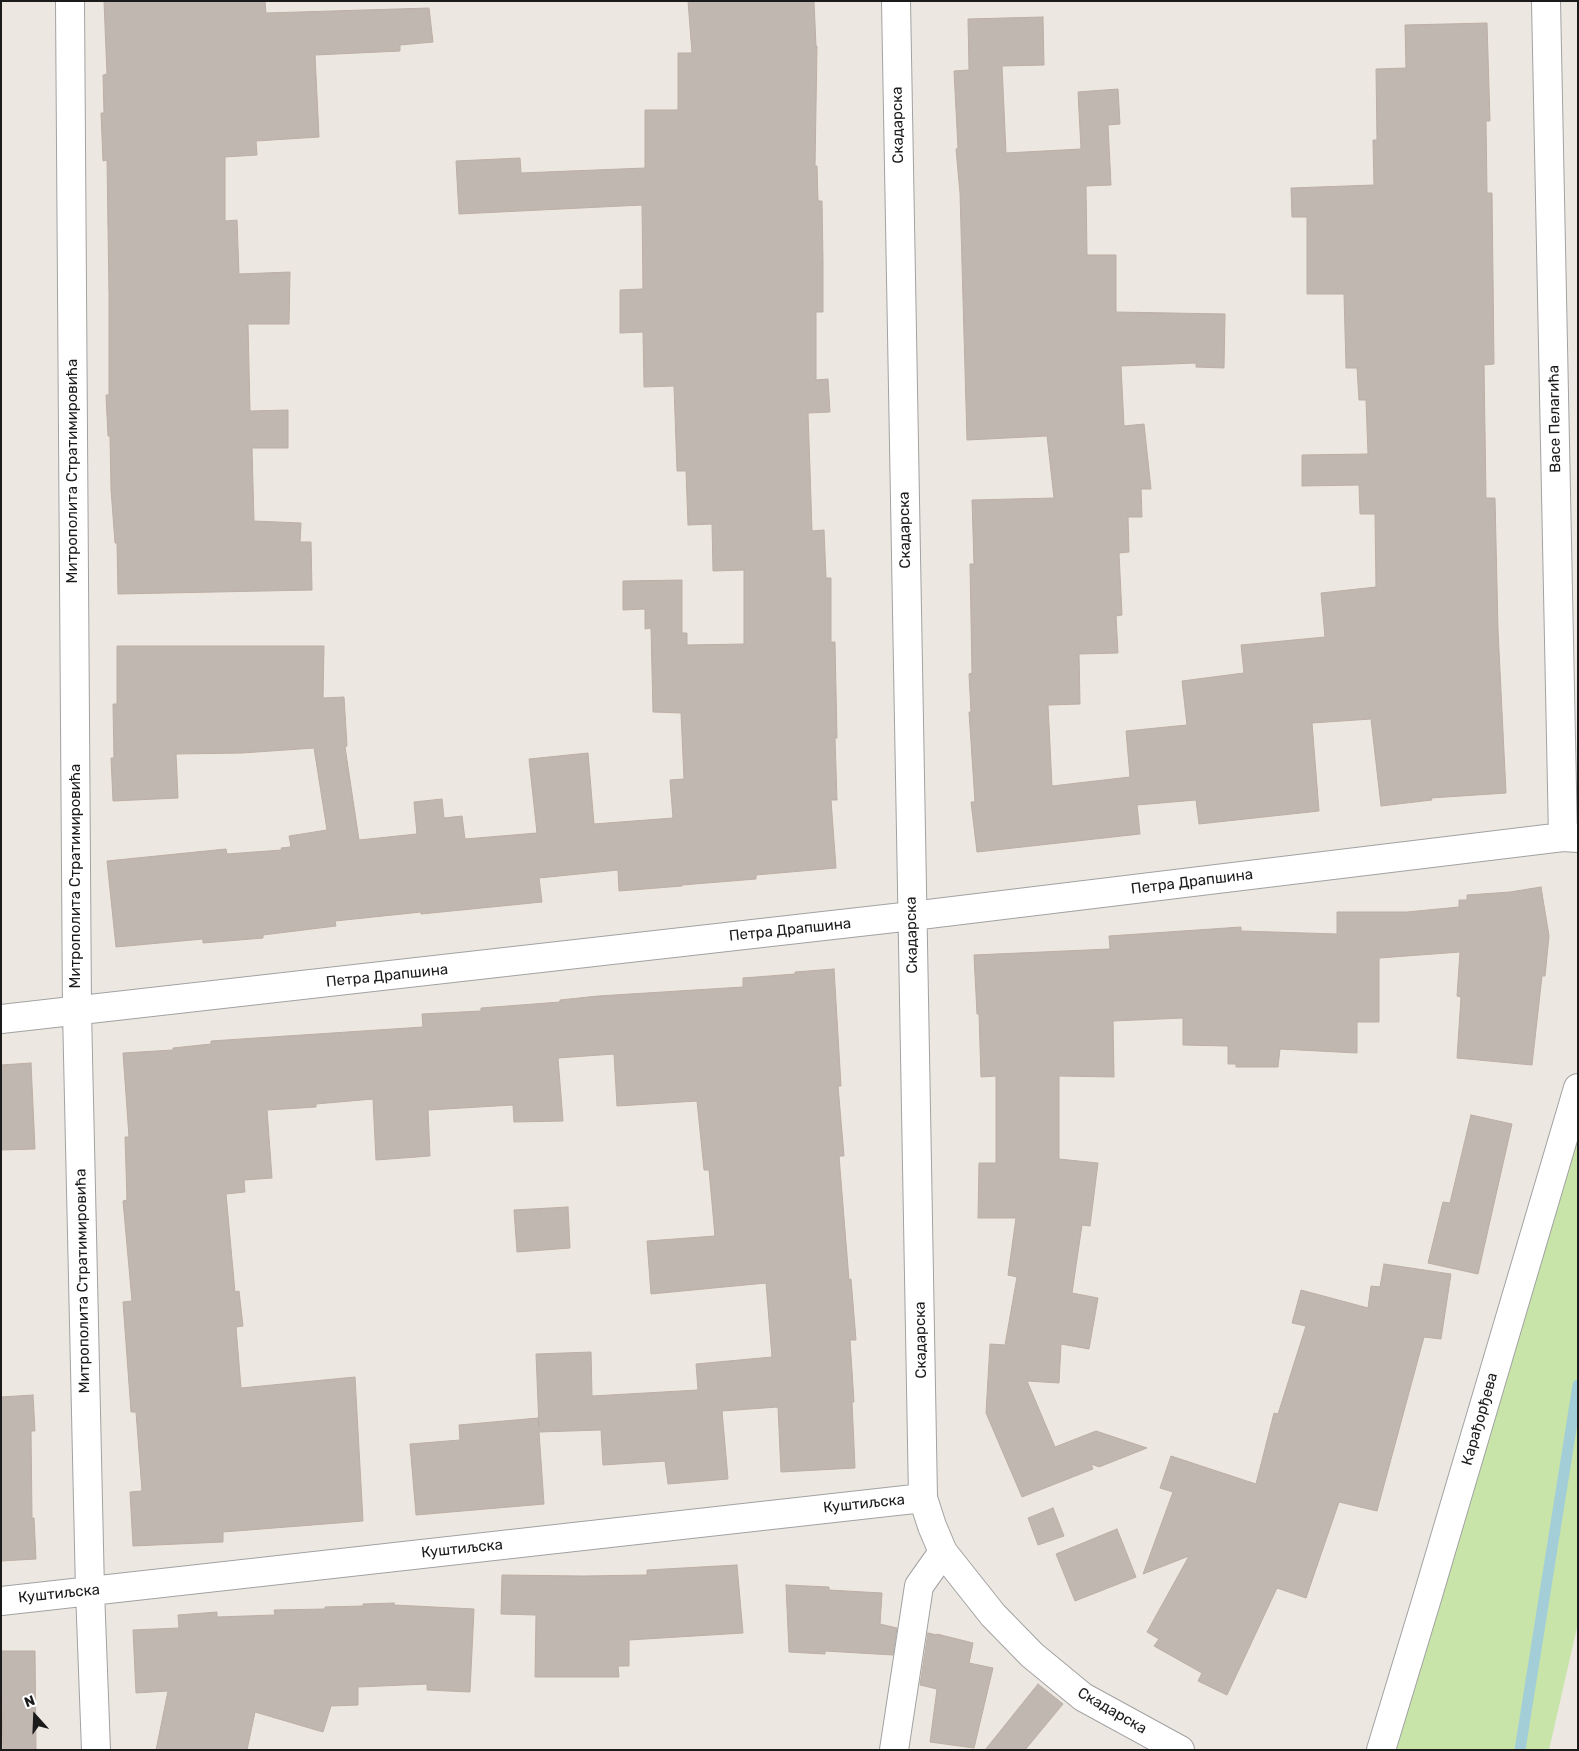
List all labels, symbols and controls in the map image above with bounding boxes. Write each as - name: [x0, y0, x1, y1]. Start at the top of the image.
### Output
- street label: Скадарска: [888, 86, 908, 164]
- street label: Митрополита Стратимировића: [64, 359, 82, 583]
- street label: Васе Пелагића: [1545, 365, 1565, 473]
- street label: Скадарска: [895, 491, 915, 569]
- street label: Митрополита Стратимировића: [67, 764, 85, 988]
- street label: Петра Драпшина: [1130, 866, 1254, 898]
- street label: Скадарска: [902, 896, 922, 974]
- street label: Петра Драпшина: [728, 915, 852, 945]
- street label: Петра Драпшина: [325, 961, 449, 991]
- street label: Митрополита Стратимировића: [72, 1168, 94, 1394]
- street label: Скадарска: [911, 1301, 931, 1379]
- street label: Карађорђева: [1458, 1371, 1502, 1467]
- street label: Куштиљска: [822, 1491, 906, 1517]
- street label: Куштиљска: [420, 1536, 504, 1562]
- street label: Куштиљска: [17, 1581, 101, 1607]
- street label: Скадарска: [1074, 1684, 1150, 1738]
- north arrow: [10, 1691, 60, 1741]
- text: N: [22, 1692, 37, 1711]

